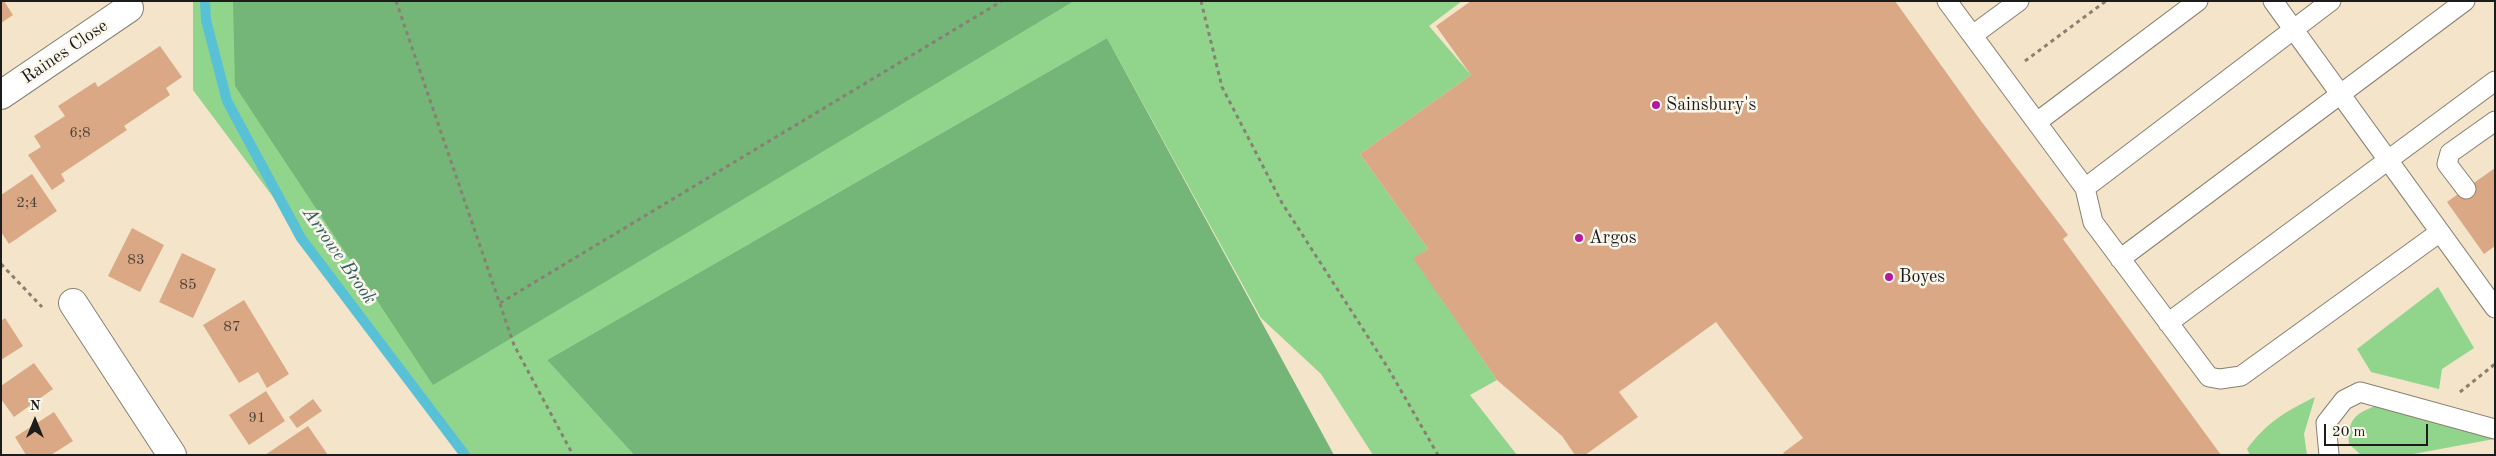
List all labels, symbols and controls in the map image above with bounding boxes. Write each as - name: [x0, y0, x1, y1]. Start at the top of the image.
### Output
- street label: Raines Close: [18, 15, 112, 89]
- place label: Sainsbury's: [1666, 94, 1756, 116]
- marker: Sainsbury's: [1650, 99, 1662, 111]
- house number: 6;8: [69, 124, 91, 142]
- house number: 2;4: [16, 194, 38, 212]
- water label: Arrowe Brook: [297, 203, 381, 309]
- place label: Argos: [1589, 227, 1637, 249]
- marker: Argos: [1573, 232, 1585, 244]
- house number: 83: [127, 251, 145, 269]
- place label: Boyes: [1899, 266, 1945, 288]
- marker: Boyes: [1883, 271, 1895, 283]
- house number: 85: [179, 276, 197, 294]
- house number: 87: [223, 318, 241, 336]
- north arrow: [10, 396, 60, 446]
- text: N: [30, 399, 40, 413]
- house number: 91: [248, 409, 266, 427]
- scale bar: [2326, 414, 2430, 446]
- text: 20 m: [2332, 425, 2366, 440]

